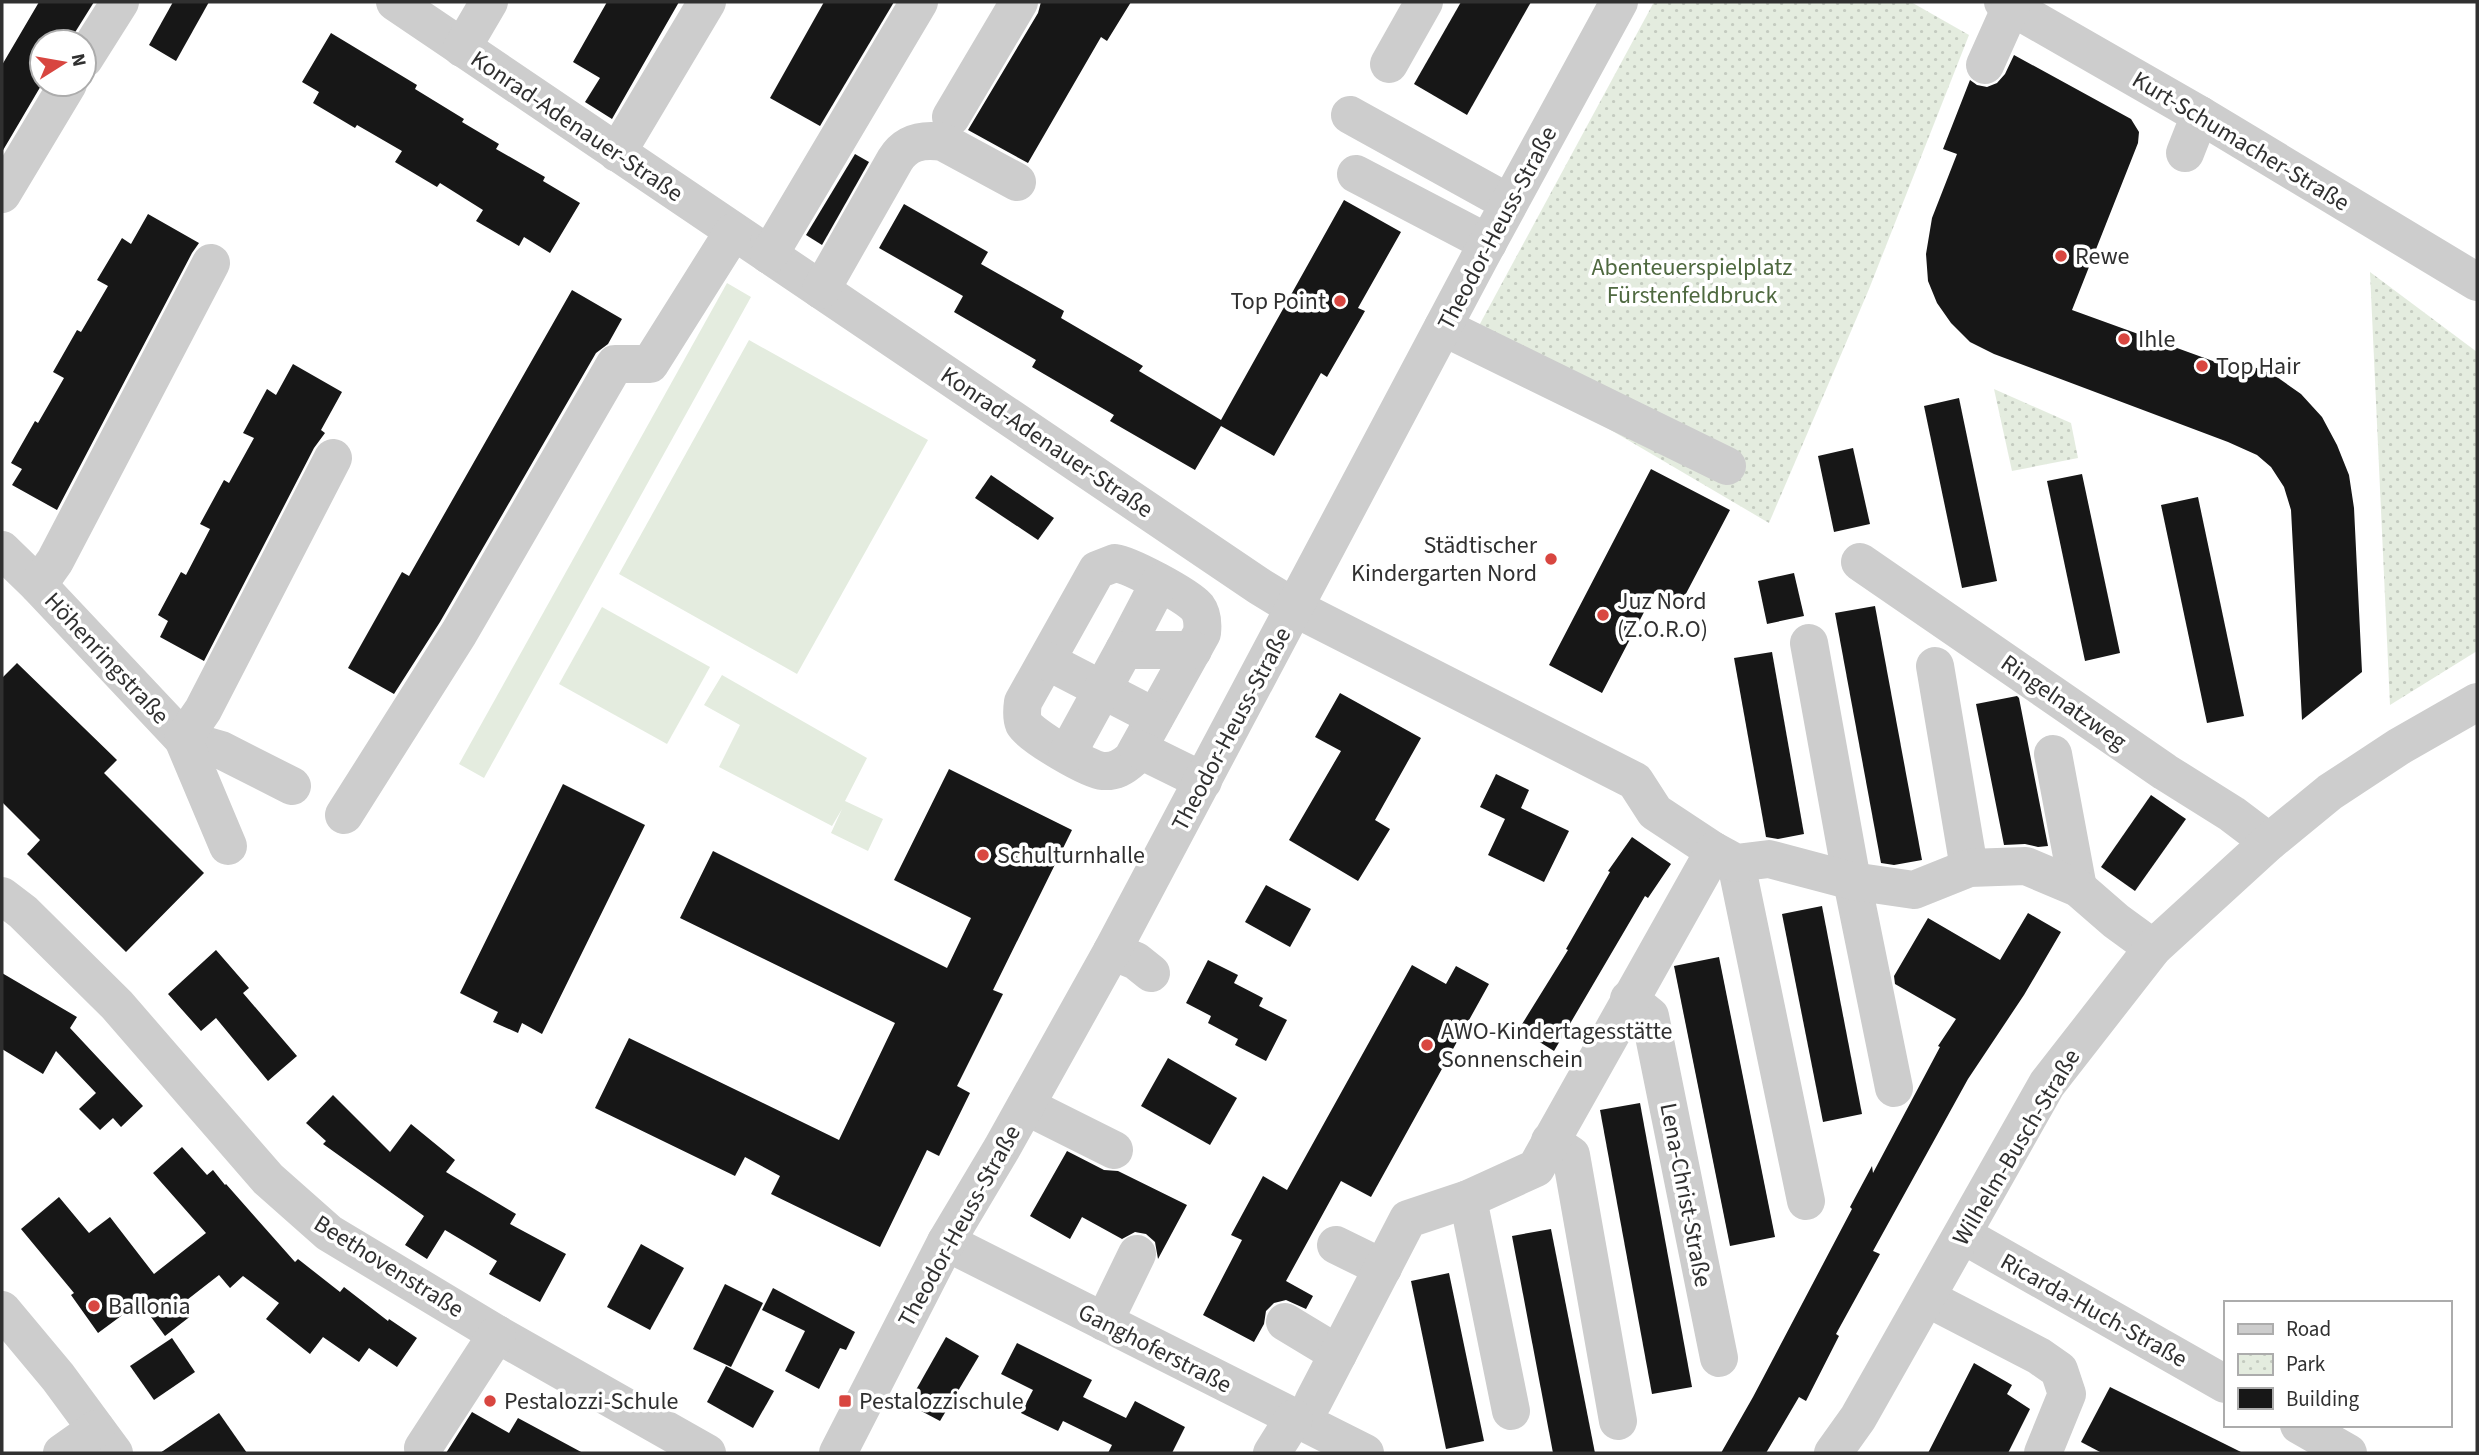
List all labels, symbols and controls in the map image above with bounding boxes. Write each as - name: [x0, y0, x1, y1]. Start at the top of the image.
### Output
- north arrow: [28, 28, 98, 98]
- street label: Konrad-Adenauer-Straße: [463, 42, 690, 211]
- text: N: [64, 51, 93, 69]
- street label: Kurt-Schumacher-Straße: [2125, 63, 2356, 220]
- street label: Theodor-Heuss-Straße: [1429, 120, 1566, 336]
- place label: Rewe: [2075, 239, 2130, 274]
- marker: Rewe: [2053, 248, 2069, 264]
- park label: Abenteuerspielplatz Fürstenfeldbruck: [1591, 250, 1793, 313]
- place label: Top Point: [1230, 284, 1326, 319]
- marker: Top Point: [1332, 293, 1348, 309]
- place label: Ihle: [2138, 322, 2175, 357]
- marker: Ihle: [2116, 331, 2132, 347]
- place label: Top Hair: [2216, 349, 2301, 384]
- street label: Konrad-Adenauer-Straße: [933, 358, 1160, 527]
- marker: Top Hair: [2194, 358, 2210, 374]
- place label: Städtischer Kindergarten Nord: [1351, 528, 1538, 591]
- marker: Städtischer Kindergarten Nord: [1543, 551, 1559, 567]
- street label: Höhenringstraße: [36, 584, 177, 732]
- place label: Juz Nord (Z.O.R.O): [1617, 584, 1708, 647]
- marker: Juz Nord (Z.O.R.O): [1595, 607, 1611, 623]
- street label: Theodor-Heuss-Straße: [1163, 621, 1300, 837]
- street label: Ringelnatzweg: [1994, 646, 2134, 759]
- place label: Schulturnhalle: [997, 838, 1145, 873]
- marker: Schulturnhalle: [975, 847, 991, 863]
- place label: AWO-Kindertagesstätte Sonnenschein: [1441, 1014, 1672, 1077]
- marker: AWO-Kindertagesstätte Sonnenschein: [1419, 1037, 1435, 1053]
- street label: Wilhelm-Busch-Straße: [1944, 1042, 2089, 1252]
- street label: Lena-Christ-Straße: [1650, 1100, 1721, 1290]
- street label: Theodor-Heuss-Straße: [889, 1119, 1030, 1334]
- street label: Beethovenstraße: [307, 1206, 471, 1327]
- street label: Ricarda-Huch-Straße: [1994, 1244, 2194, 1376]
- place label: Ballonia: [108, 1289, 191, 1324]
- street label: Ganghoferstraße: [1072, 1295, 1238, 1402]
- marker: Ballonia: [86, 1298, 102, 1314]
- legend: [2224, 1301, 2451, 1427]
- text: Road: [2286, 1314, 2331, 1344]
- text: Park: [2286, 1349, 2326, 1379]
- place label: Pestalozzi-Schule: [504, 1384, 678, 1419]
- place label: Pestalozzischule: [859, 1384, 1024, 1419]
- text: Building: [2286, 1384, 2360, 1414]
- marker: Pestalozzi-Schule: [482, 1393, 498, 1409]
- marker: Pestalozzischule: [837, 1393, 853, 1409]

